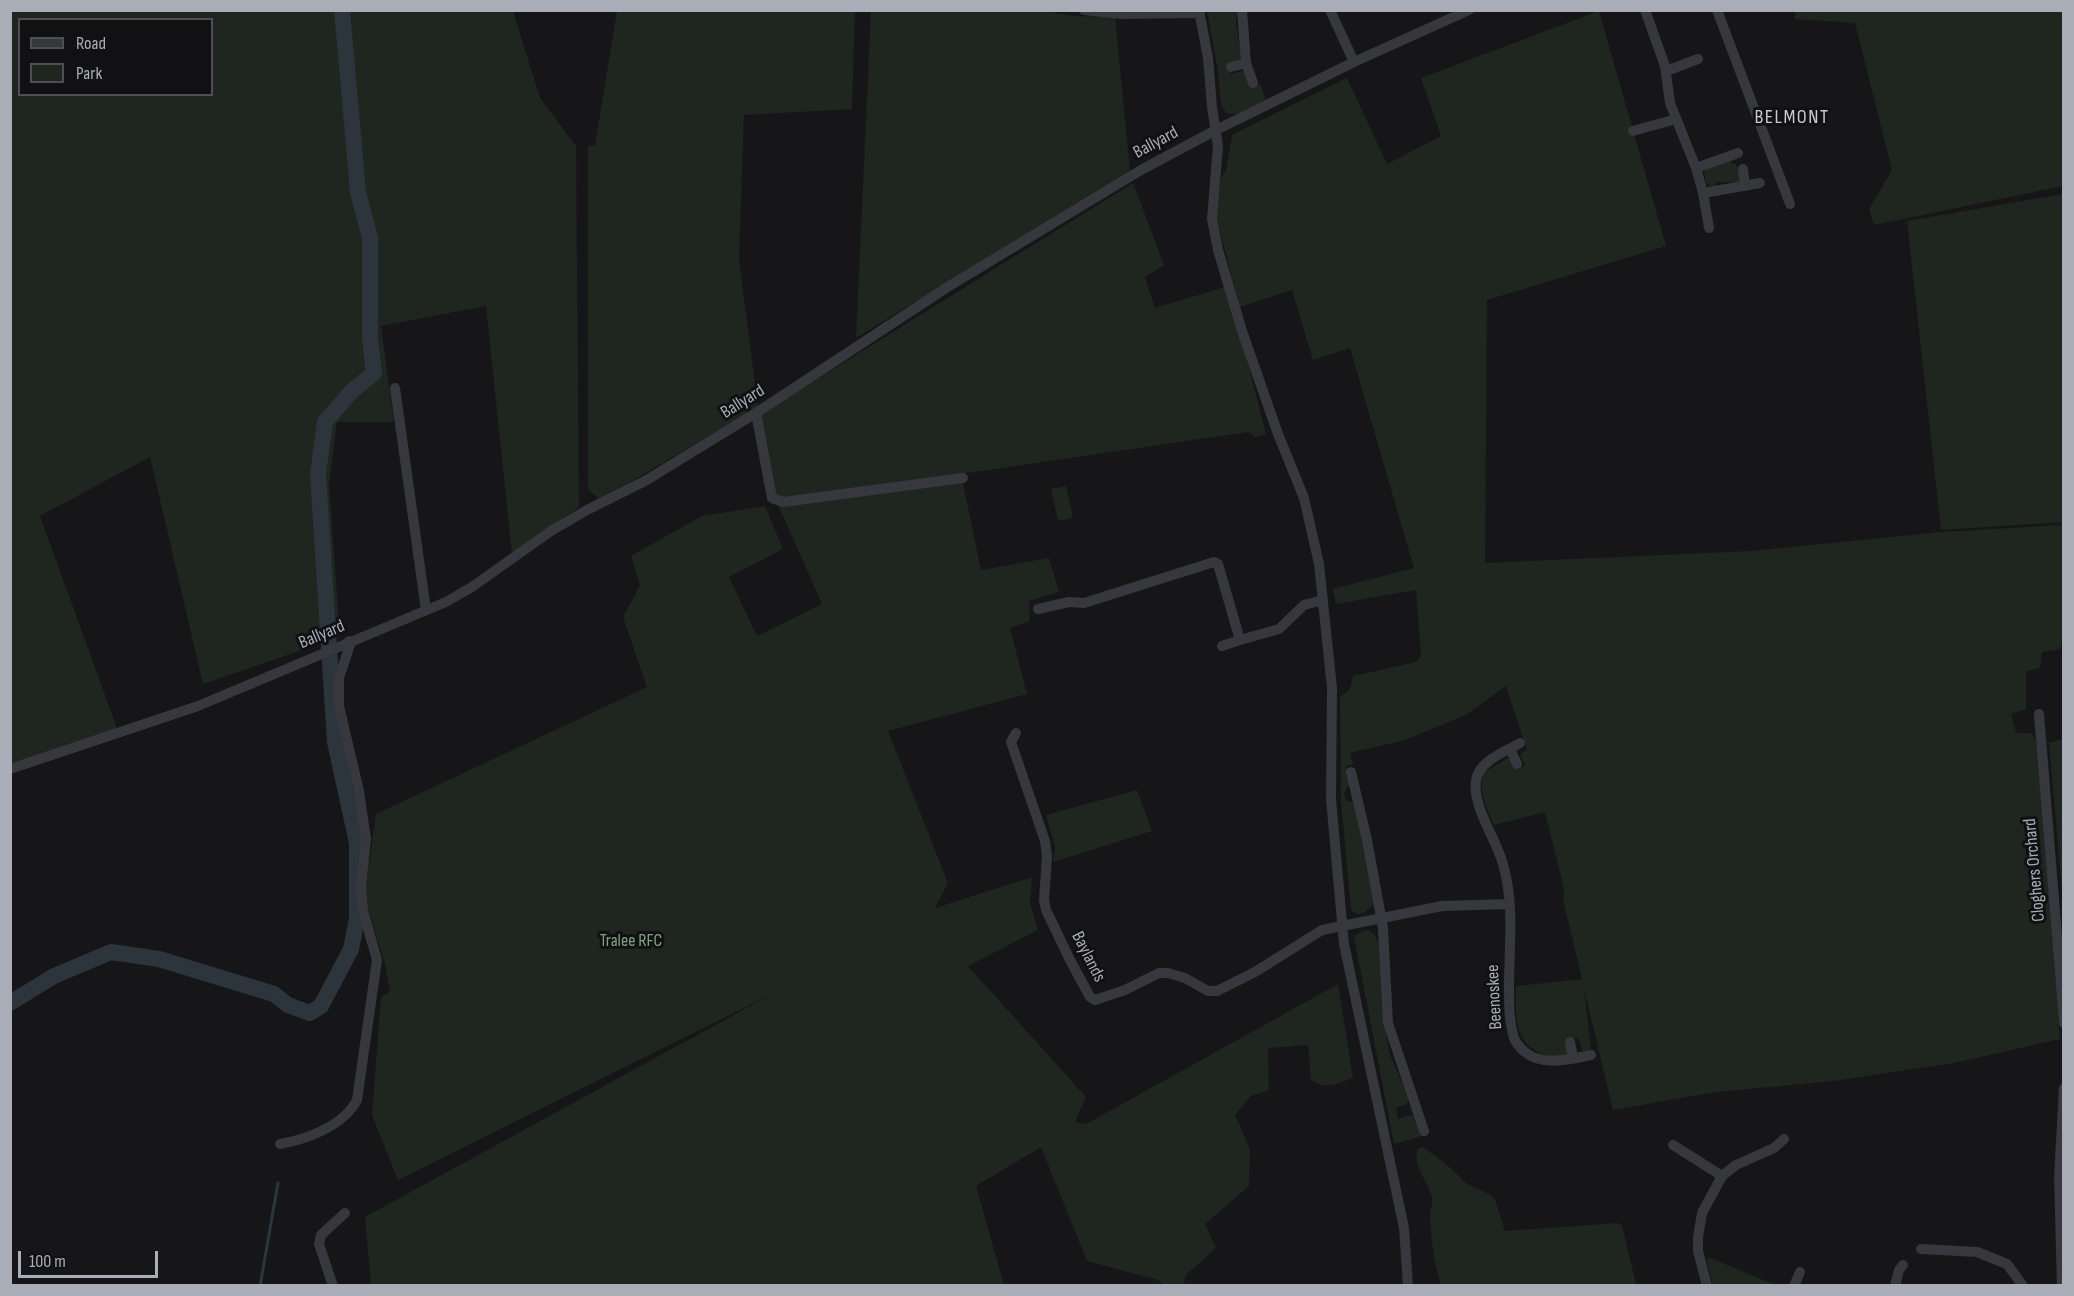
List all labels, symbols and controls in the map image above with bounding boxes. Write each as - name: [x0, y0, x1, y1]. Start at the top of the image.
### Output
- legend: [18, 18, 213, 96]
- text: Road: [76, 33, 106, 54]
- text: Park: [76, 63, 102, 84]
- district label: BELMONT: [1754, 106, 1830, 130]
- street label: Ballyard: [1130, 122, 1182, 164]
- street label: Ballyard: [717, 380, 769, 424]
- street label: Ballyard: [296, 616, 348, 654]
- street label: Cloghers Orchard: [2020, 817, 2050, 923]
- street label: Baylands: [1066, 928, 1110, 986]
- park label: Tralee RFC: [600, 930, 662, 952]
- street label: Beenoskee: [1483, 964, 1507, 1030]
- scale bar: [21, 1239, 160, 1277]
- text: 100 m: [29, 1251, 66, 1272]

